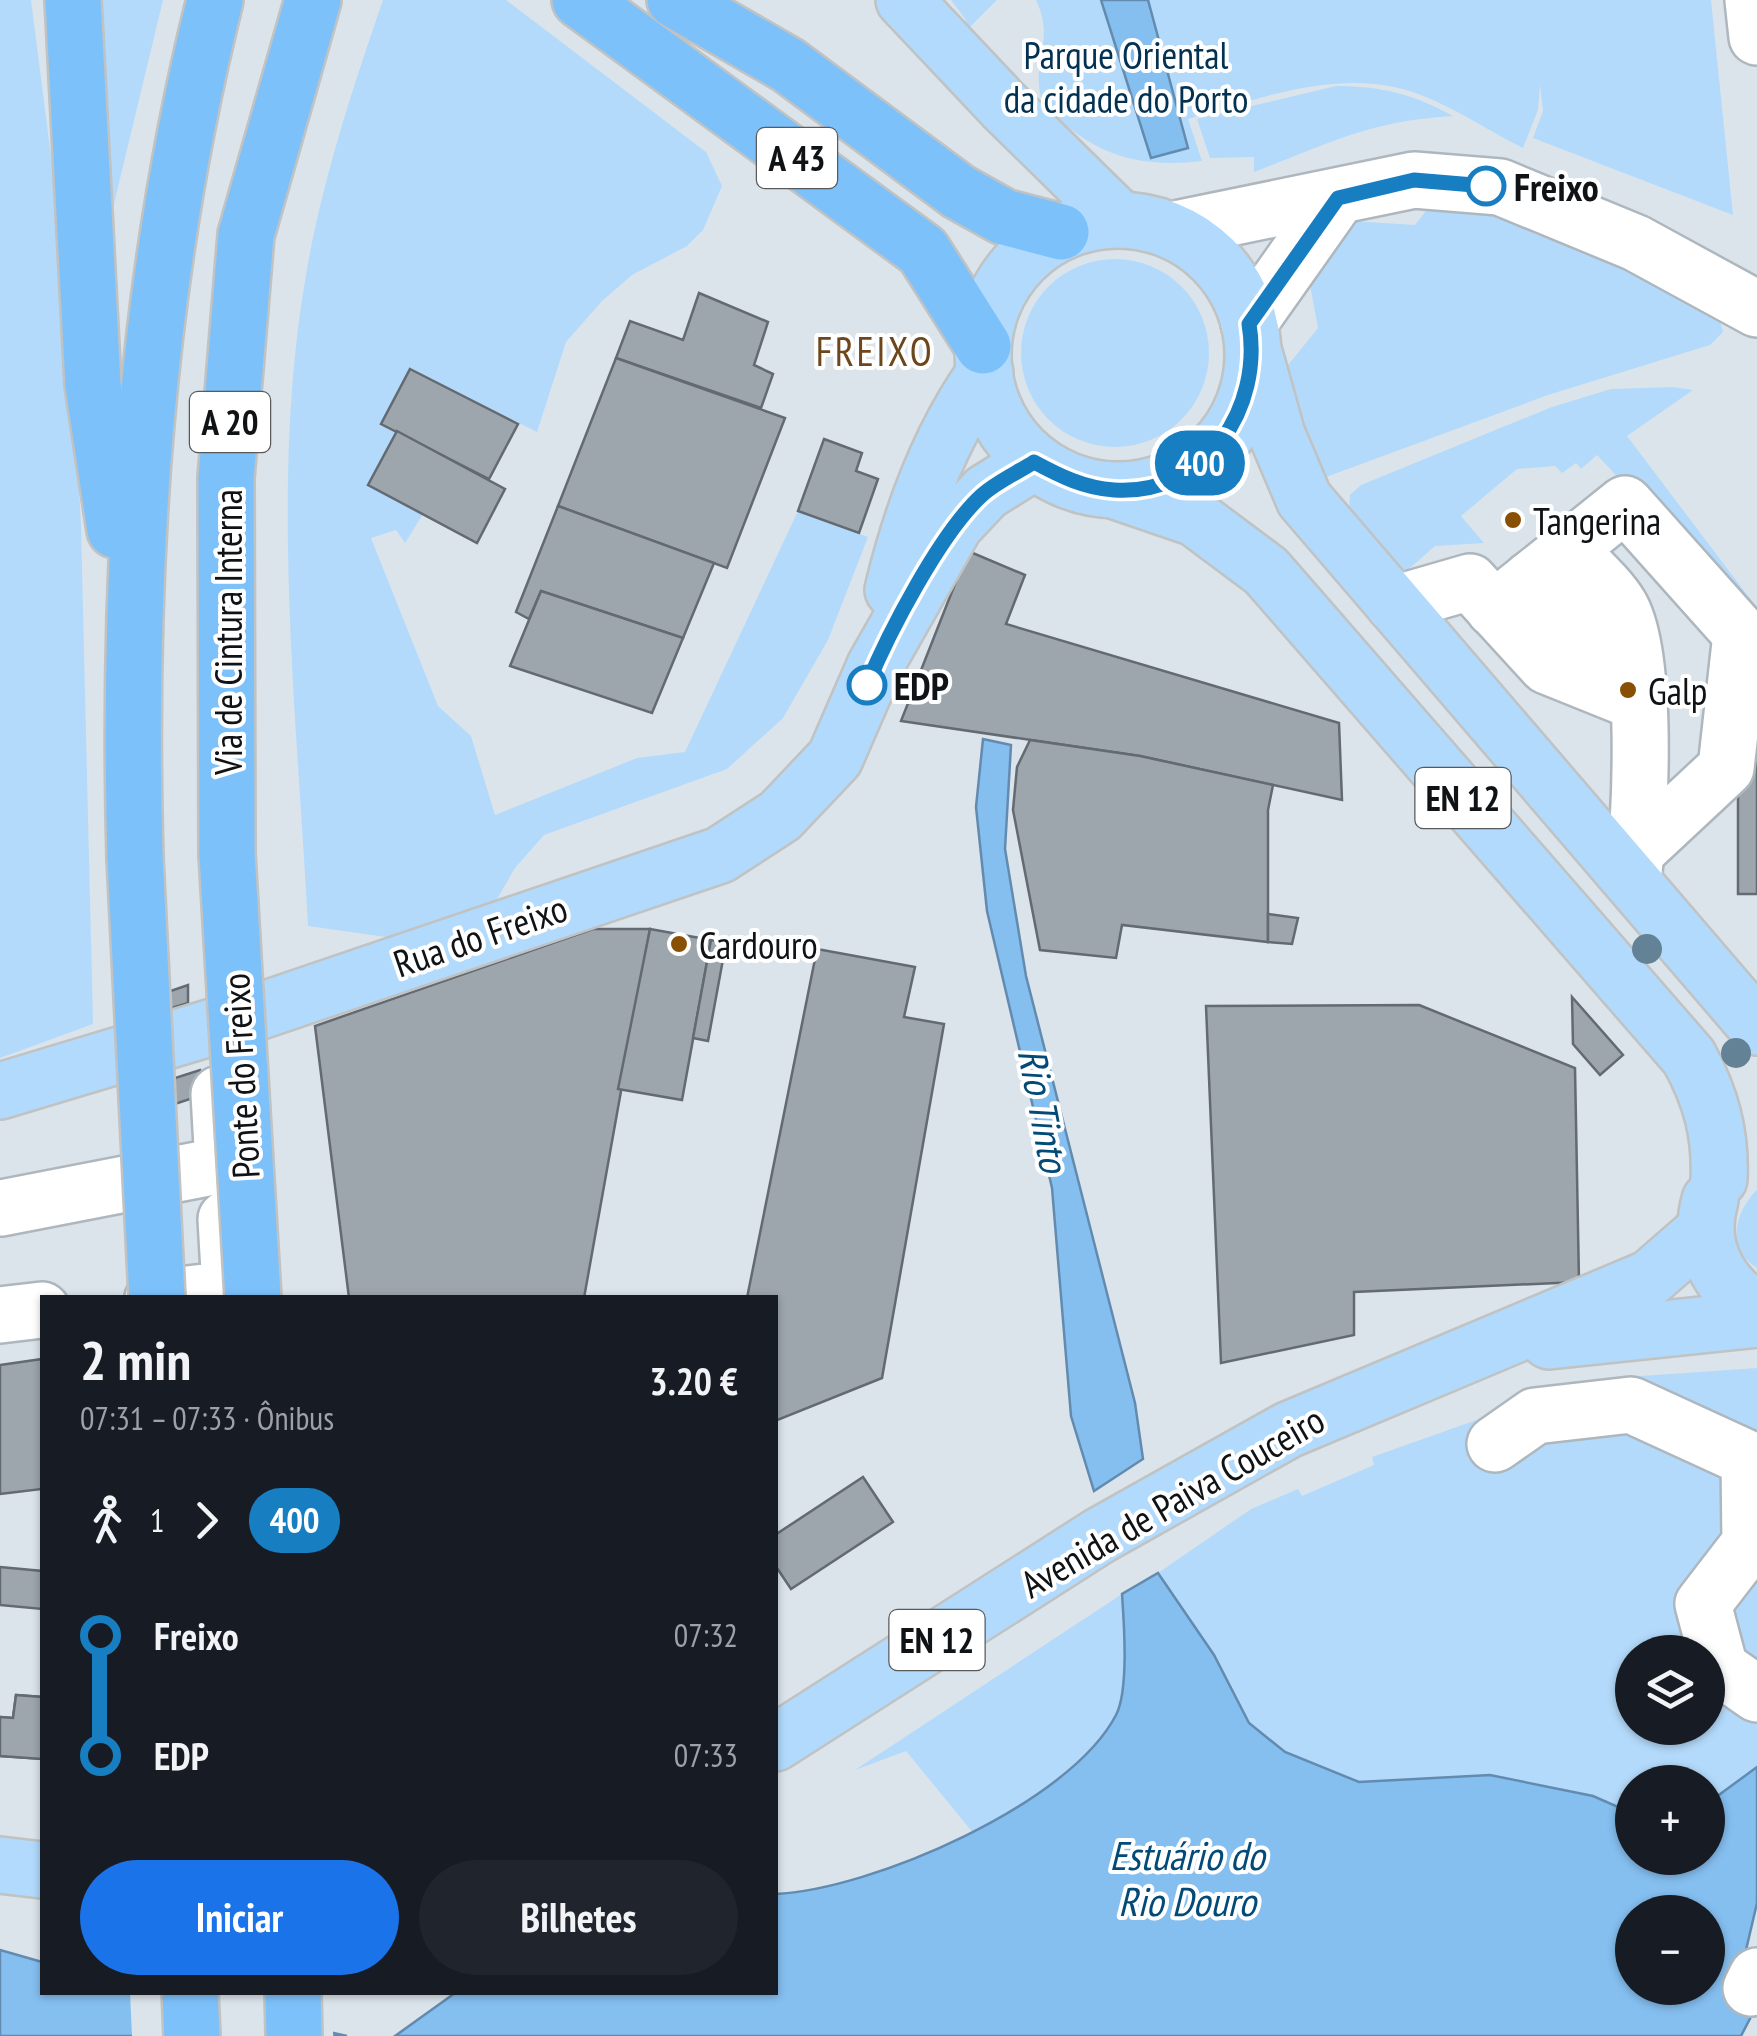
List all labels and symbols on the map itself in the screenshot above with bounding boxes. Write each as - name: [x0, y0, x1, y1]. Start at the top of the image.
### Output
- park label: Parque Oriental da cidade do Porto: [1004, 30, 1248, 123]
- road number: A 43: [757, 128, 837, 188]
- place label: Freixo: [1514, 162, 1599, 211]
- marker: Freixo: [1467, 167, 1505, 205]
- district label: FREIXO: [816, 325, 934, 377]
- road number: A 20: [190, 392, 270, 452]
- line badge: 400: [1142, 430, 1258, 496]
- street label: Via de Cintura Interna: [203, 489, 252, 776]
- place label: Tangerina: [1533, 496, 1661, 545]
- marker: Tangerina: [1502, 509, 1524, 531]
- place label: EDP: [894, 661, 949, 710]
- marker: EDP: [848, 666, 886, 704]
- place label: Galp: [1648, 666, 1707, 715]
- marker: Galp: [1617, 679, 1639, 701]
- road number: EN 12: [1416, 768, 1510, 828]
- street label: Rua do Freixo: [387, 882, 573, 988]
- place label: Cardouro: [699, 920, 818, 969]
- marker: Cardouro: [668, 933, 690, 955]
- street label: Ponte do Freixo: [210, 972, 270, 1180]
- water label: Rio Tinto: [1007, 1044, 1082, 1179]
- street label: Avenida de Paiva Couceiro: [1011, 1394, 1333, 1608]
- road number: EN 12: [890, 1610, 984, 1670]
- water label: Estuário do Rio Douro: [1109, 1829, 1267, 1927]

